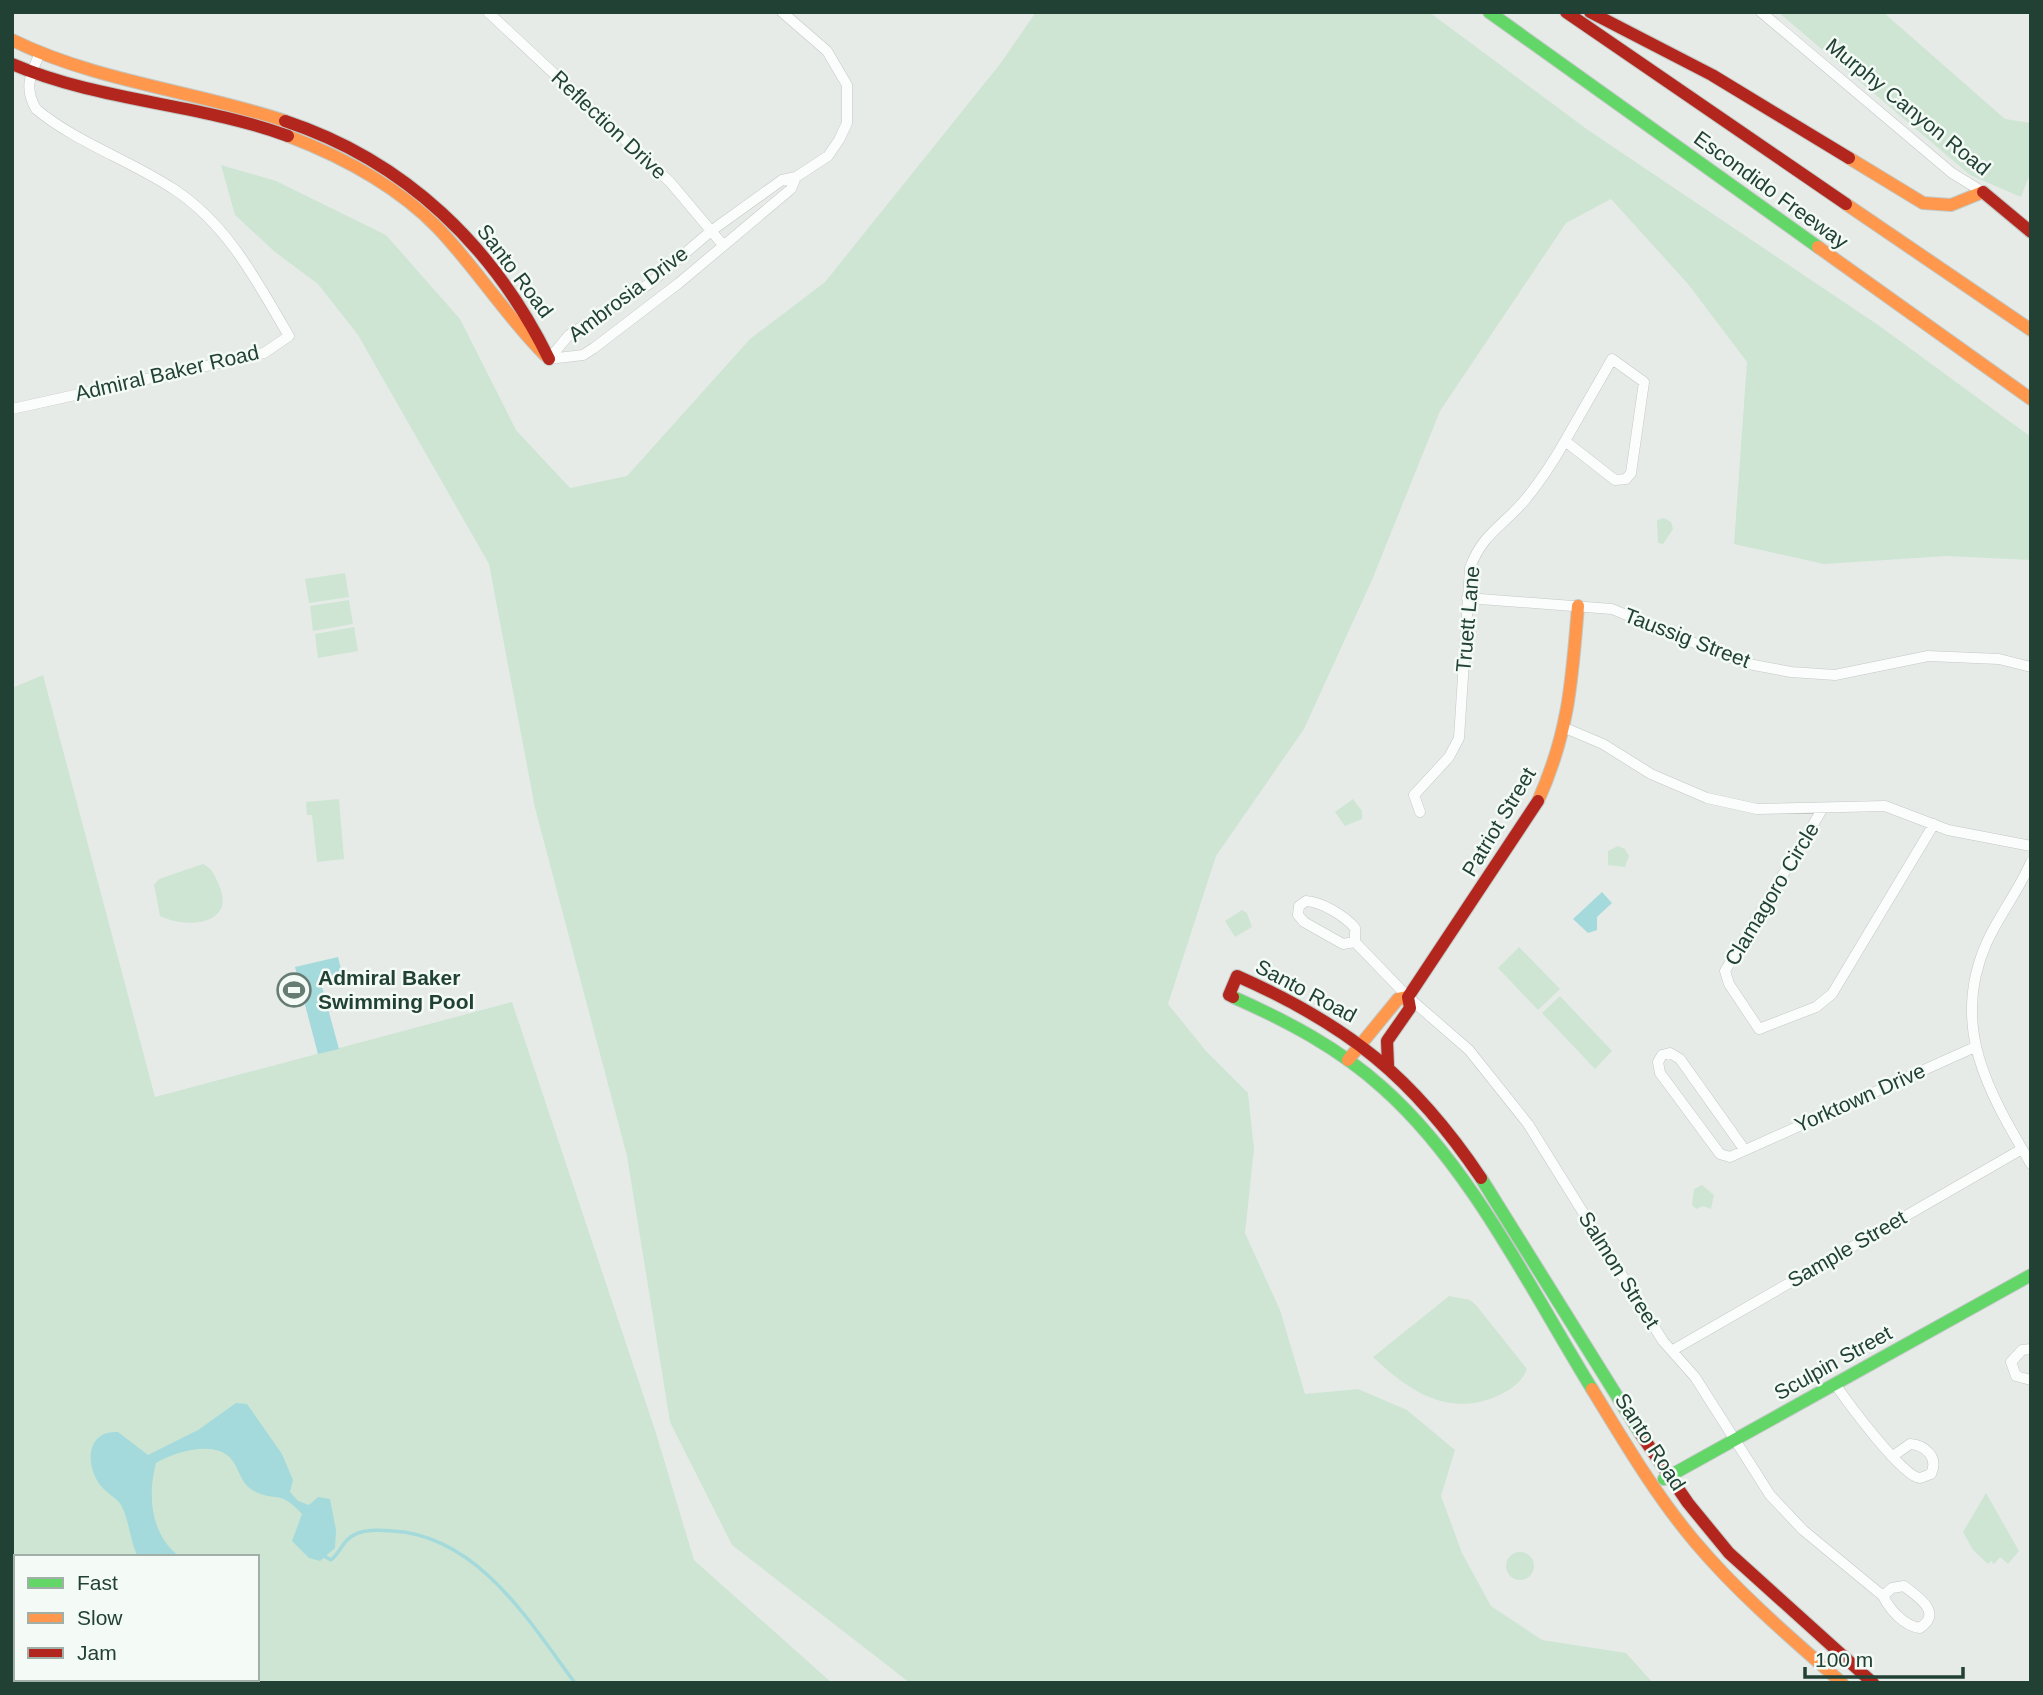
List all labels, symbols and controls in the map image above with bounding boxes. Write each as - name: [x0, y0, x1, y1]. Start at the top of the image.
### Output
- street label: Murphy Canyon Road: [1822, 33, 1995, 180]
- street label: Reflection Drive: [547, 66, 671, 184]
- street label: Escondido Freeway: [1690, 126, 1853, 253]
- street label: Santo Road: [473, 219, 558, 322]
- street label: Ambrosia Drive: [563, 241, 692, 346]
- street label: Admiral Baker Road: [73, 340, 261, 405]
- street label: Truett Lane: [1451, 565, 1484, 673]
- street label: Taussig Street: [1621, 603, 1754, 672]
- street label: Patriot Street: [1457, 763, 1540, 880]
- street label: Clamagoro Circle: [1720, 818, 1823, 969]
- street label: Santo Road: [1252, 954, 1361, 1027]
- place label: Admiral Baker Swimming Pool: [318, 966, 474, 1013]
- sports icon: Admiral Baker Swimming Pool: [275, 971, 313, 1009]
- street label: Yorktown Drive: [1791, 1058, 1929, 1137]
- street label: Sample Street: [1783, 1205, 1910, 1292]
- street label: Salmon Street: [1574, 1207, 1665, 1332]
- street label: Sculpin Street: [1770, 1321, 1896, 1404]
- street label: Santo Road: [1611, 1389, 1690, 1495]
- legend: [14, 1555, 259, 1681]
- text: Fast: [77, 1571, 118, 1594]
- text: Slow: [77, 1606, 123, 1629]
- scale bar: [1805, 1636, 1962, 1680]
- text: Jam: [77, 1641, 117, 1664]
- text: 100 m: [1815, 1648, 1873, 1671]

